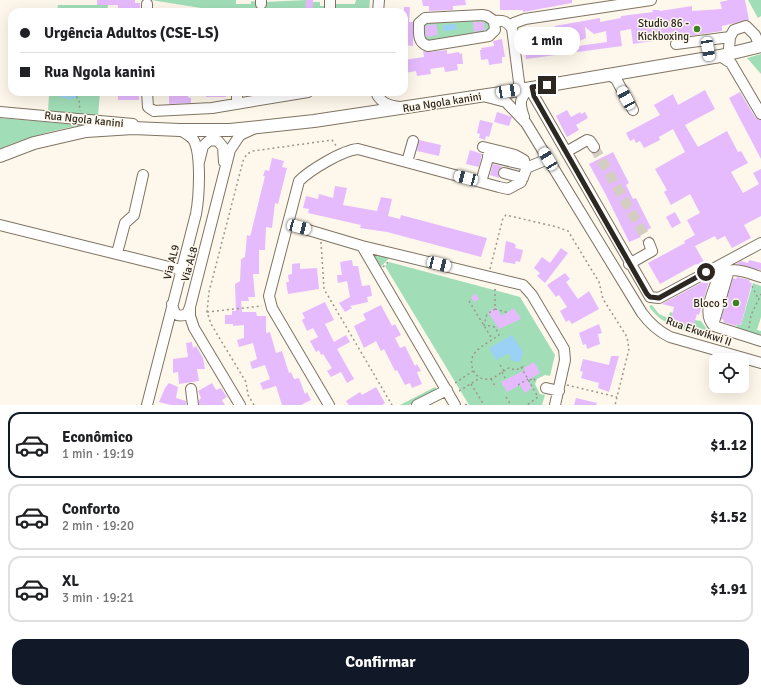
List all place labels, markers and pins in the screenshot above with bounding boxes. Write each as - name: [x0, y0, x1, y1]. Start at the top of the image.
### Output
- place label: Studio 86 - Kickboxing: [638, 17, 689, 43]
- marker: Studio 86 - Kickboxing: [692, 24, 702, 34]
- place label: Bloco 5: [693, 297, 728, 310]
- marker: Bloco 5: [731, 298, 741, 308]

